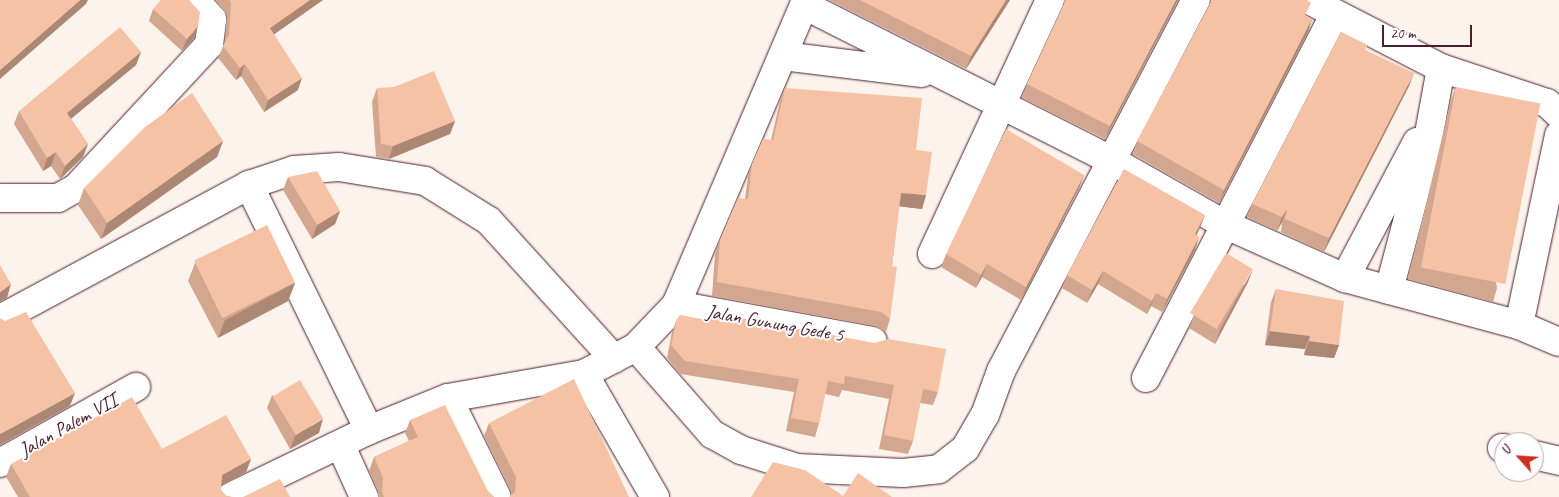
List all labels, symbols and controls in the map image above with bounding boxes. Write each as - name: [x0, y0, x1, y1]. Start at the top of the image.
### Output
- scale bar: [1384, 15, 1474, 47]
- text: 20 m: [1390, 24, 1416, 43]
- street label: Jalan Gunung Gede 5: [705, 299, 845, 347]
- street label: Jalan Palem VII: [14, 388, 122, 462]
- north arrow: [1494, 432, 1544, 482]
- text: U: [1497, 444, 1515, 457]

